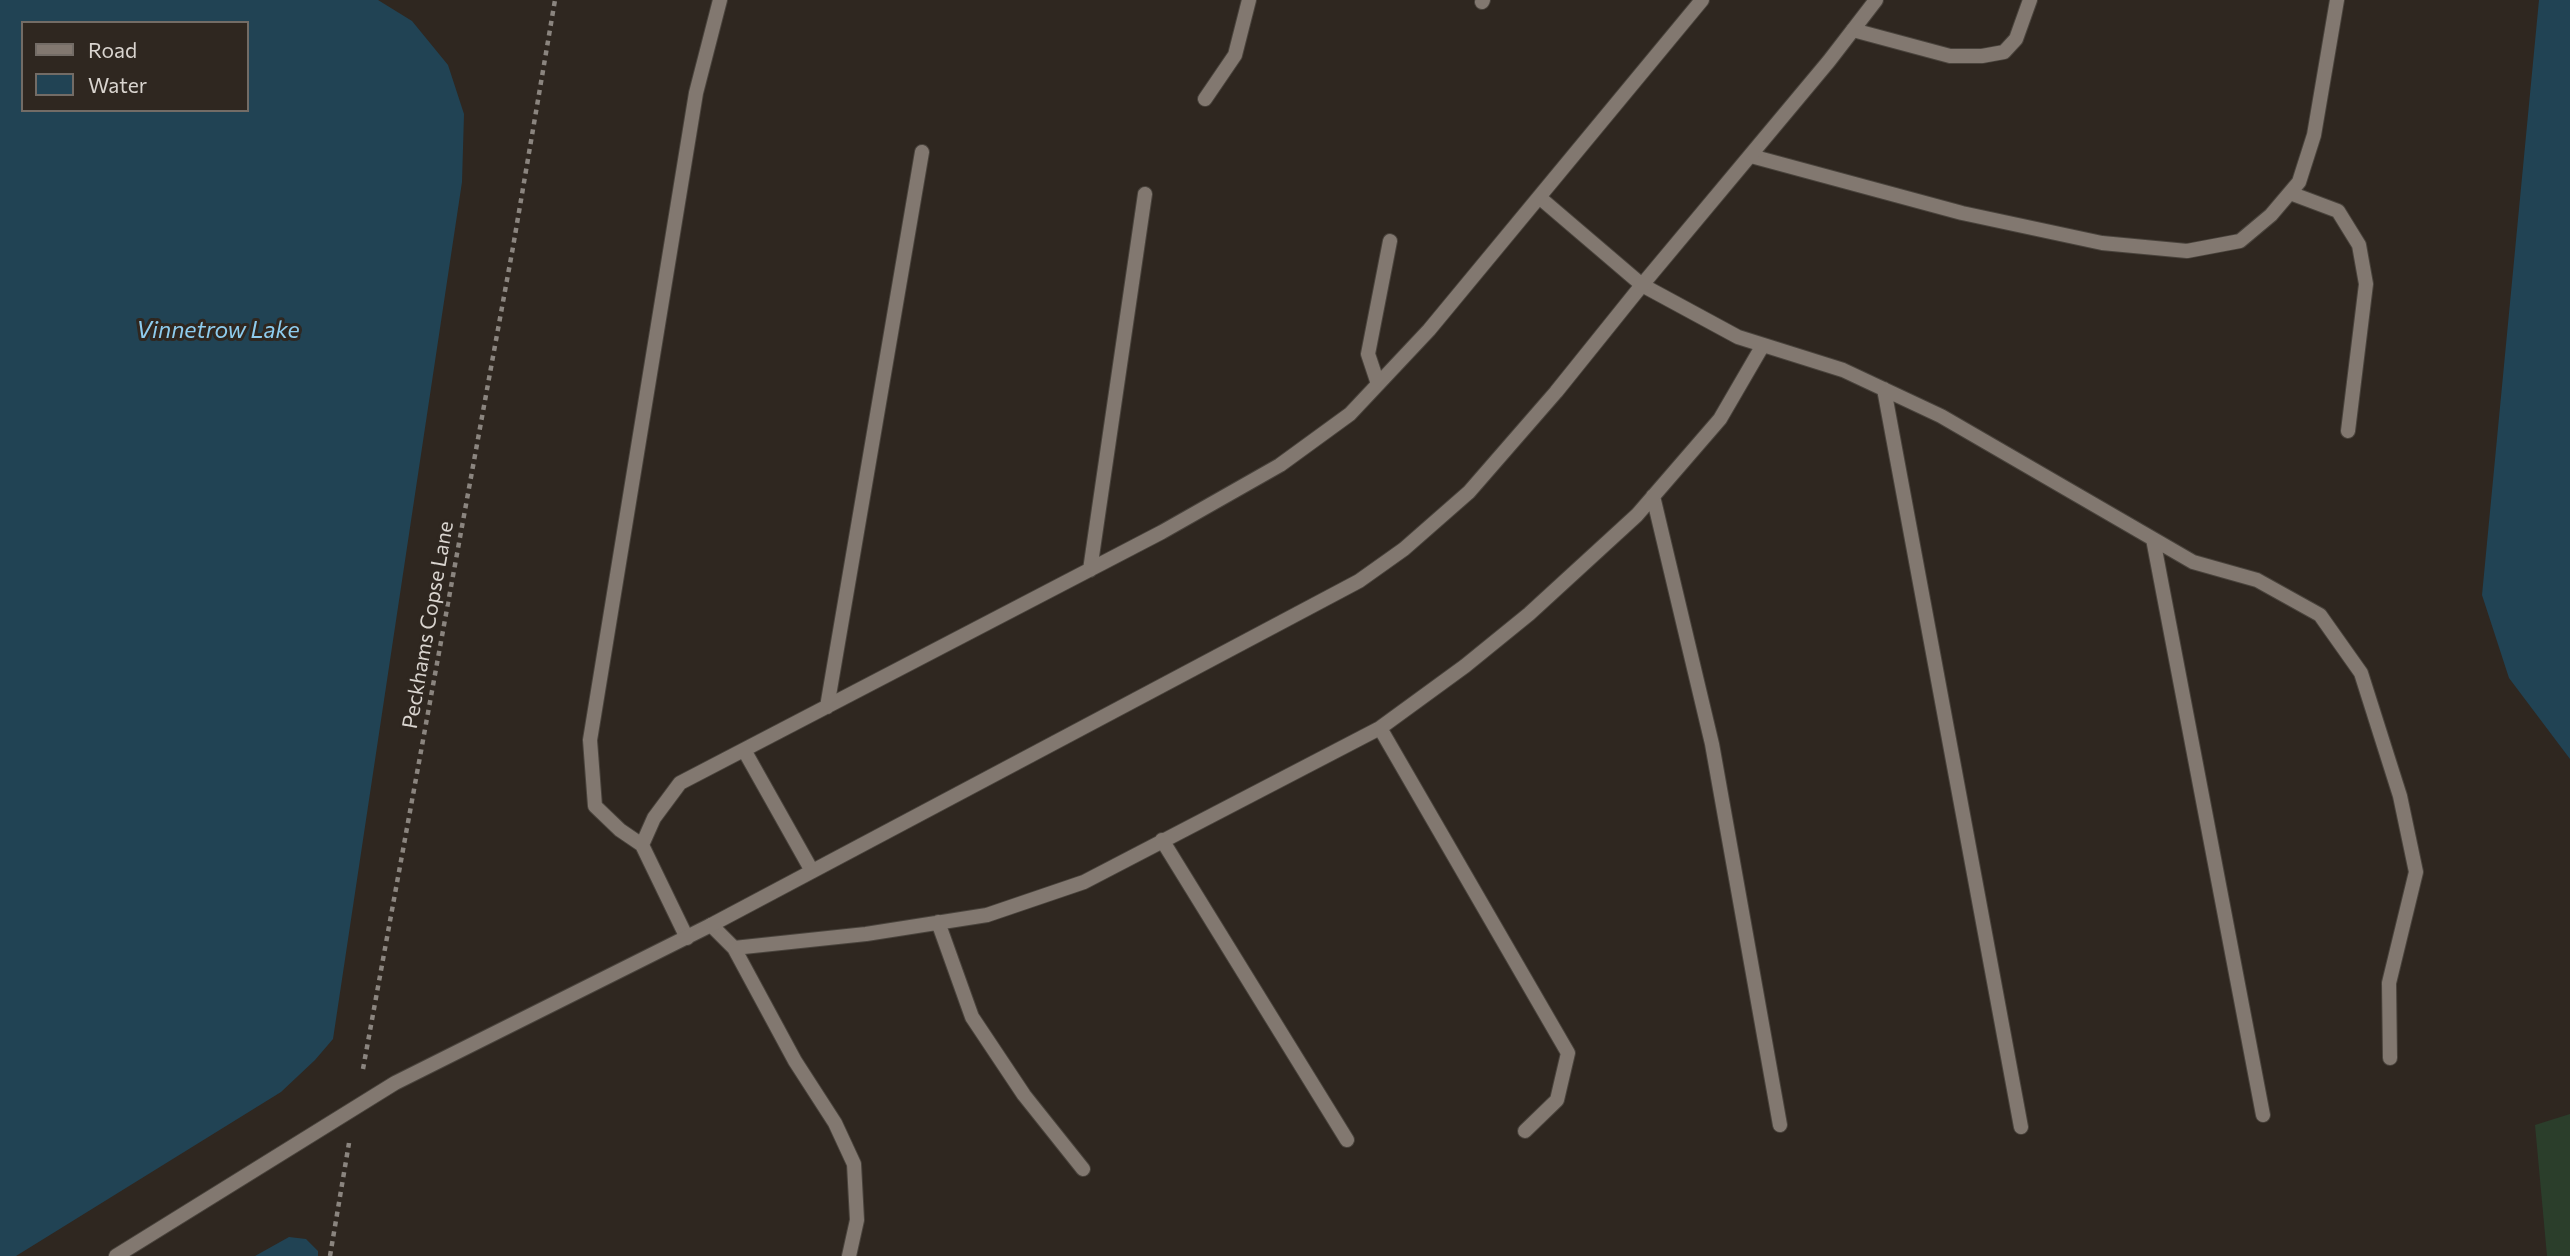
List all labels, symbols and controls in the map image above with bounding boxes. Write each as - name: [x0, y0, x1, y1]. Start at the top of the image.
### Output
- legend: [21, 21, 248, 112]
- text: Road: [88, 37, 137, 62]
- text: Water: [88, 72, 147, 97]
- water label: Vinnetrow Lake: [136, 316, 300, 344]
- street label: Peckhams Copse Lane: [397, 519, 459, 731]

